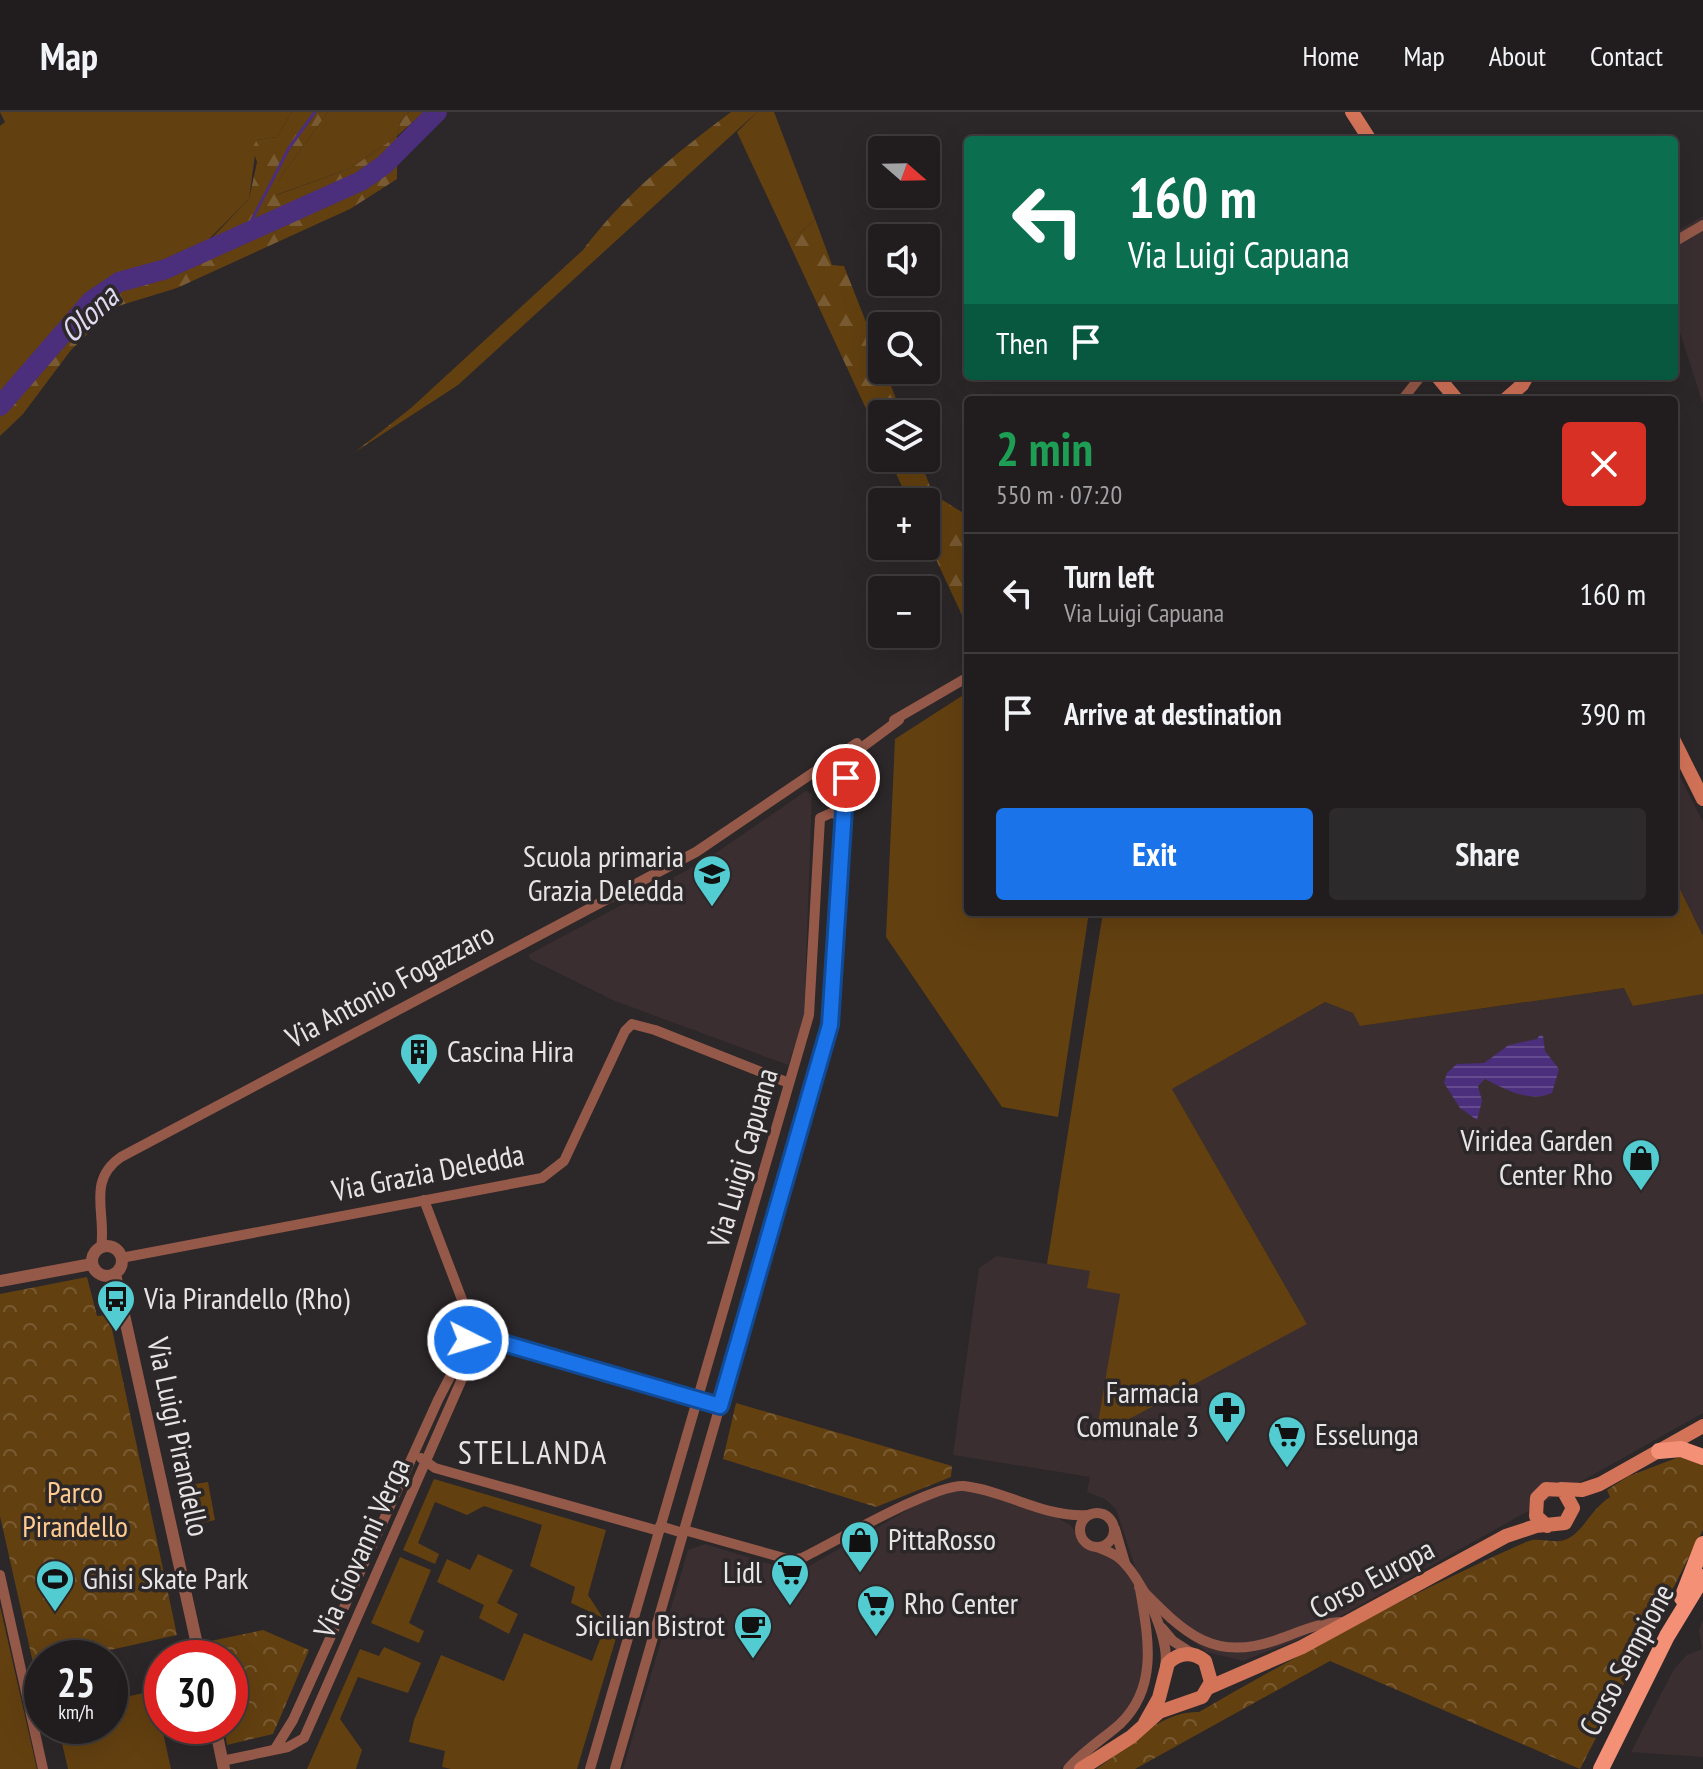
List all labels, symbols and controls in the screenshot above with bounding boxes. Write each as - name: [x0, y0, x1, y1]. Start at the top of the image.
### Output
- text: Map: [40, 31, 98, 80]
- text: Home: [1303, 37, 1359, 74]
- text: Map: [1403, 37, 1445, 74]
- text: About: [1489, 37, 1546, 74]
- text: Contact: [1590, 37, 1663, 74]
- north arrow: [868, 136, 940, 208]
- map controls: [868, 136, 940, 648]
- text: 160 m: [1128, 161, 1257, 233]
- icon: left: [996, 168, 1100, 272]
- button: sound: [868, 224, 940, 296]
- text: Via Luigi Capuana: [1128, 231, 1350, 278]
- water label: Olona: [50, 274, 128, 351]
- button: search: [868, 312, 940, 384]
- icon: arrive: [1064, 320, 1108, 364]
- text: Then: [996, 323, 1048, 362]
- button: layers: [868, 400, 940, 472]
- text: 2 min: [996, 417, 1093, 479]
- button: close: [1562, 422, 1646, 506]
- text: 550 m · 07:20: [996, 478, 1122, 511]
- button: +: [868, 488, 940, 560]
- text: Turn left: [1064, 557, 1154, 596]
- icon: left: [996, 571, 1040, 615]
- text: 160 m: [1580, 574, 1646, 613]
- button: −: [868, 576, 940, 648]
- text: Via Luigi Capuana: [1064, 596, 1224, 629]
- icon: arrive: [996, 691, 1040, 735]
- text: Arrive at destination: [1064, 694, 1282, 733]
- text: 390 m: [1580, 694, 1646, 733]
- pin: [812, 744, 880, 812]
- icon: arrive: [824, 756, 868, 800]
- button: Exit: [996, 808, 1313, 900]
- button: Share: [1329, 808, 1646, 900]
- place label: Scuola primaria Grazia Deledda: [523, 836, 684, 909]
- school or university icon: Scuola primaria Grazia Deledda: [691, 853, 733, 908]
- street label: Via Antonio Fogazzaro: [278, 913, 500, 1056]
- building icon: Cascina Hira: [398, 1031, 440, 1086]
- place label: Cascina Hira: [447, 1031, 574, 1070]
- street label: Via Luigi Capuana: [697, 1063, 786, 1253]
- place label: Viridea Garden Center Rho: [1460, 1120, 1613, 1193]
- street label: Via Grazia Deledda: [327, 1134, 527, 1209]
- shop icon: Viridea Garden Center Rho: [1620, 1137, 1662, 1192]
- bus stop icon: Via Pirandello (Rho): [95, 1278, 137, 1333]
- place label: Via Pirandello (Rho): [143, 1278, 349, 1317]
- position arrow: [426, 1298, 510, 1382]
- street label: Via Luigi Pirandello: [139, 1333, 220, 1539]
- place label: Farmacia Comunale 3: [1076, 1372, 1199, 1445]
- pharmacy icon: Farmacia Comunale 3: [1206, 1389, 1248, 1444]
- supermarket icon: Esselunga: [1266, 1414, 1308, 1469]
- place label: Esselunga: [1315, 1414, 1419, 1453]
- district label: STELLANDA: [458, 1431, 608, 1473]
- street label: Via Giovanni Verga: [303, 1451, 418, 1644]
- park label: Parco Pirandello: [22, 1472, 128, 1545]
- shop icon: PittaRosso: [839, 1519, 881, 1574]
- place label: PittaRosso: [888, 1519, 996, 1558]
- street label: Corso Europa: [1302, 1529, 1440, 1627]
- place label: Lidl: [723, 1552, 762, 1591]
- supermarket icon: Lidl: [769, 1552, 811, 1607]
- sports icon: Ghisi Skate Park: [34, 1558, 76, 1613]
- place label: Ghisi Skate Park: [83, 1558, 249, 1597]
- street label: Corso Sempione: [1569, 1577, 1682, 1742]
- supermarket icon: Rho Center: [855, 1583, 897, 1638]
- place label: Rho Center: [904, 1583, 1019, 1622]
- place label: Sicilian Bistrot: [575, 1605, 726, 1644]
- cafe icon: Sicilian Bistrot: [732, 1605, 774, 1660]
- speed limit sign: 30: [144, 1640, 248, 1744]
- text: 25: [57, 1656, 95, 1708]
- text: km/h: [58, 1699, 94, 1725]

